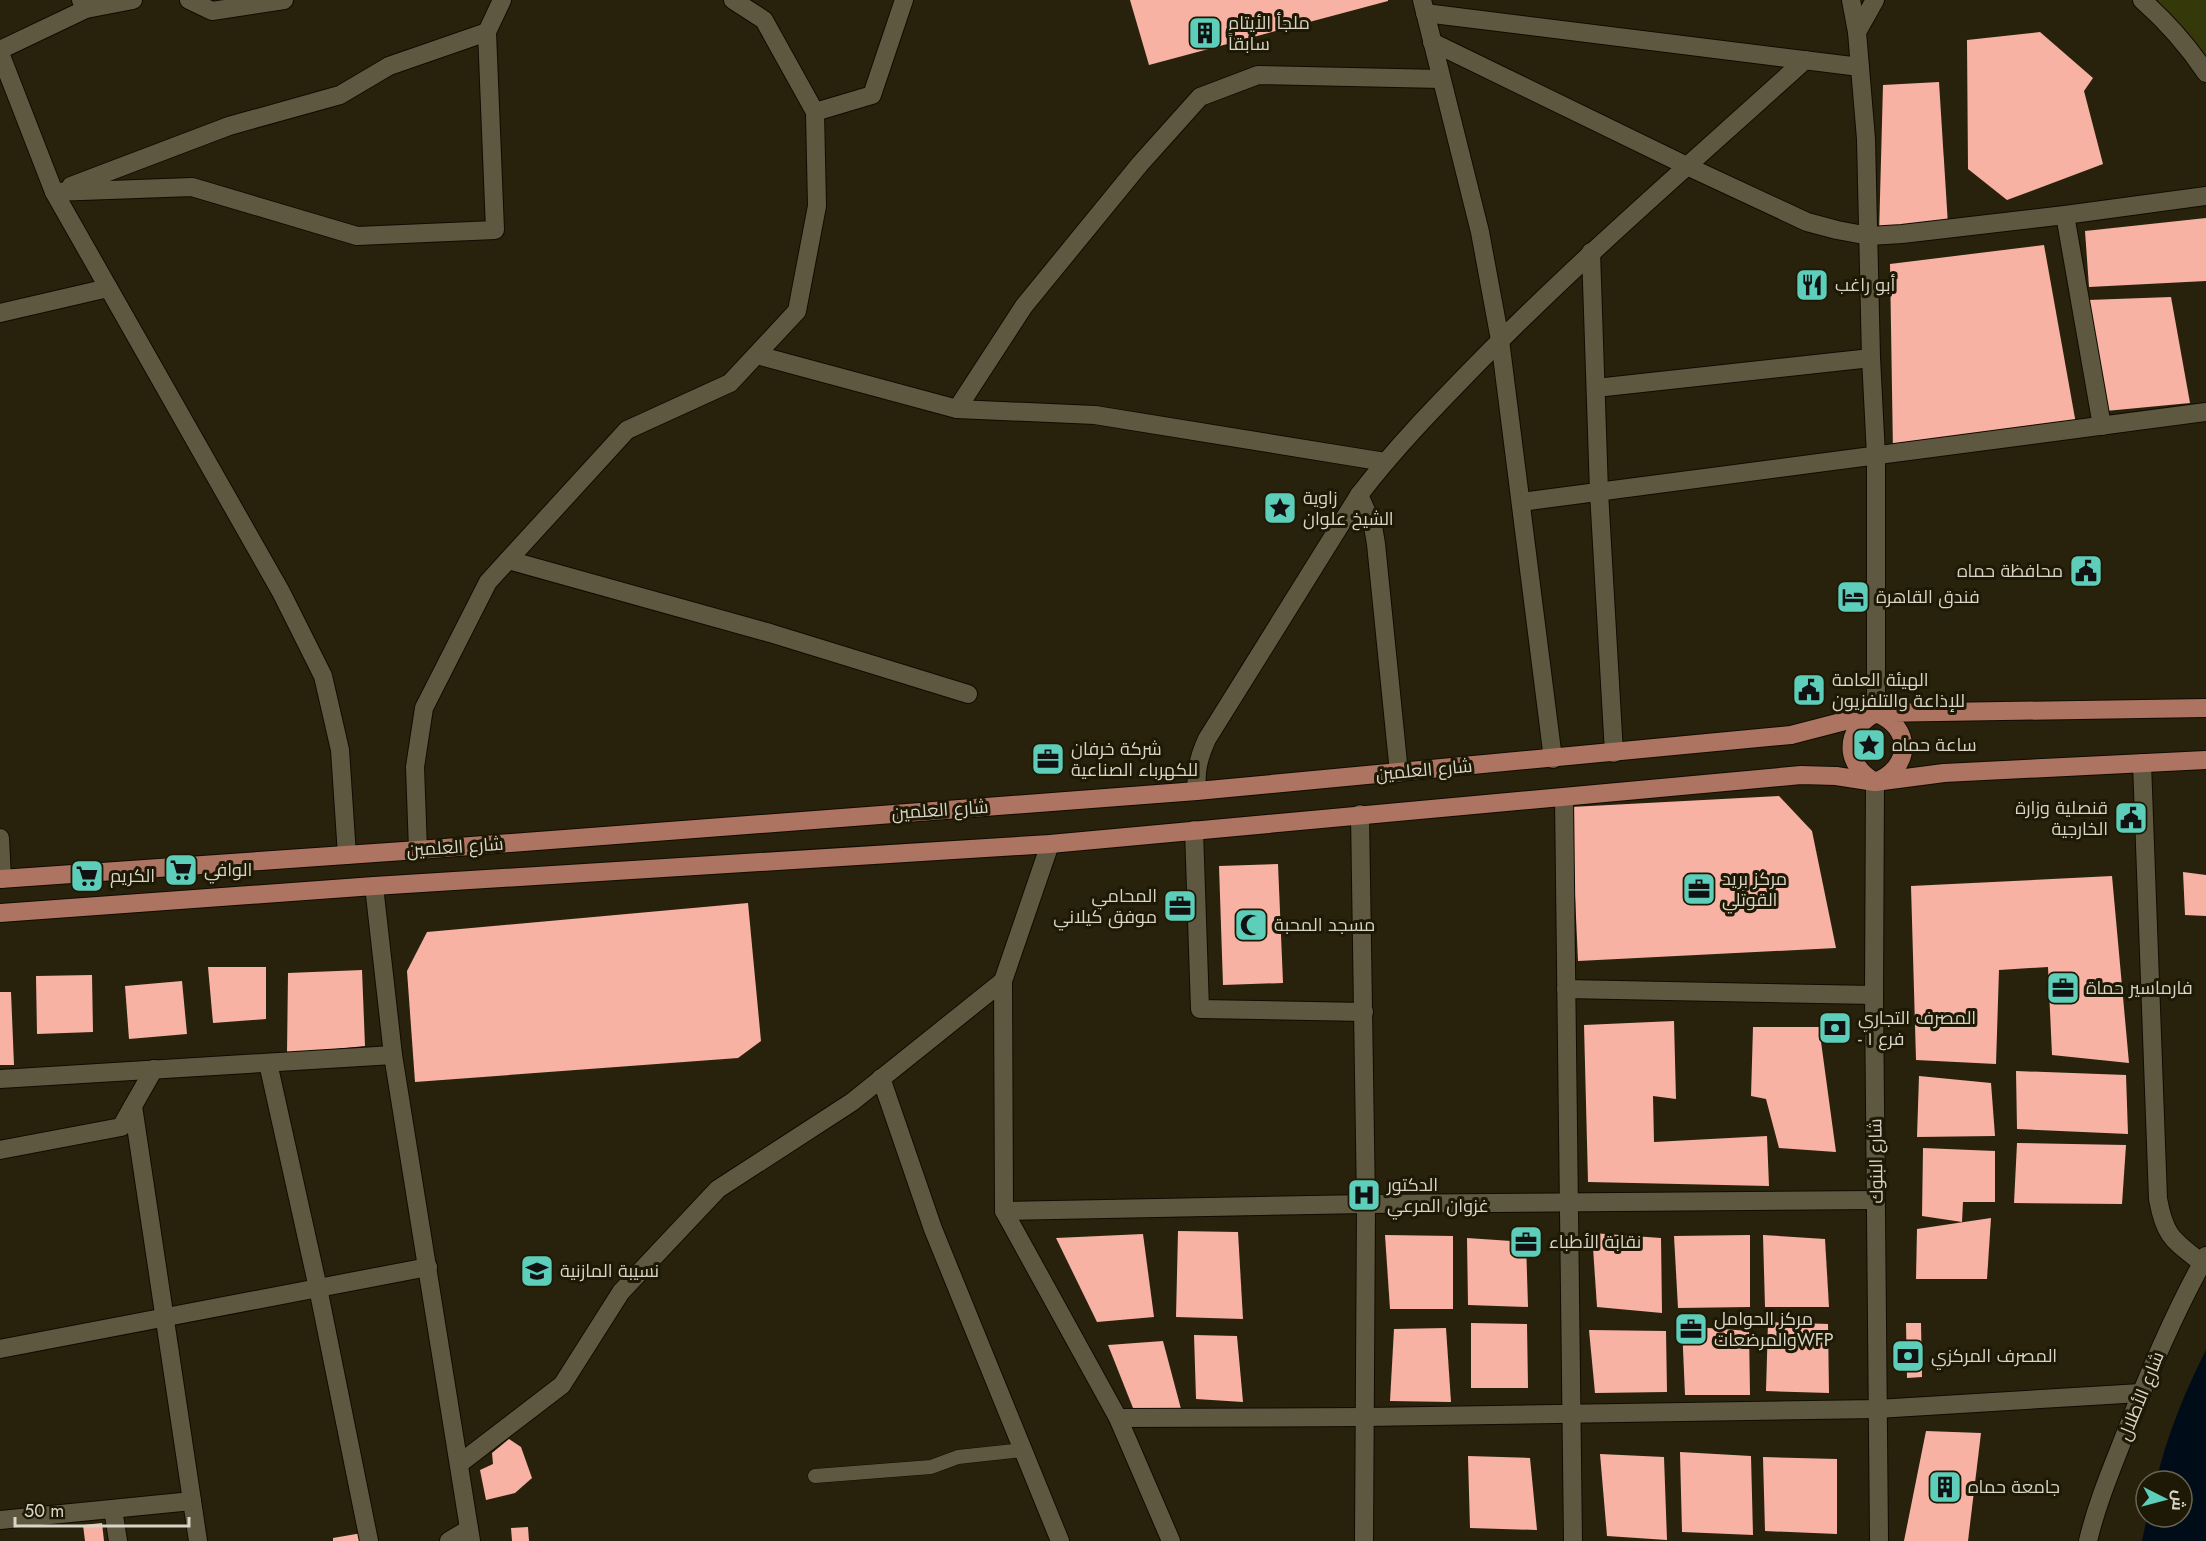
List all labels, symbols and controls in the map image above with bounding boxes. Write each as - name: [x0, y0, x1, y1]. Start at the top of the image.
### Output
- place label: ملجأ الأيتام سابقاً: [1228, 10, 1310, 57]
- building icon: ملجأ الأيتام سابقاً: [1187, 15, 1223, 51]
- restaurant icon: أبو راغب: [1794, 267, 1830, 303]
- place label: أبو راغب: [1835, 272, 1896, 298]
- place label: زاوية الشيخ علوان: [1303, 485, 1394, 532]
- place icon: زاوية الشيخ علوان: [1262, 490, 1298, 526]
- public building icon: محافظة حماه: [2068, 553, 2104, 589]
- place label: محافظة حماه: [1957, 558, 2063, 584]
- hotel icon: فندق القاهرة: [1835, 579, 1871, 615]
- place label: فندق القاهرة: [1876, 584, 1980, 610]
- place label: الهيئة العامة للإذاعة والتلفزيون: [1832, 667, 1965, 714]
- public building icon: الهيئة العامة للإذاعة والتلفزيون: [1791, 672, 1827, 708]
- place icon: ساعة حماه: [1851, 727, 1887, 763]
- place label: ساعة حماه: [1892, 732, 1977, 758]
- place label: شركة خرفان للكهرباء الصناعية: [1071, 736, 1198, 783]
- office icon: شركة خرفان للكهرباء الصناعية: [1030, 741, 1066, 777]
- street label: شارع العلمين: [1375, 753, 1473, 787]
- street label: شارع العلمين: [891, 794, 989, 826]
- place label: قنصلية وزارة الخارجية: [2015, 795, 2108, 842]
- public building icon: قنصلية وزارة الخارجية: [2113, 800, 2149, 836]
- street label: شارع العلمين: [406, 831, 504, 863]
- supermarket icon: الوافي: [163, 852, 199, 888]
- place label: الوافي: [204, 857, 252, 884]
- supermarket icon: الكريم: [69, 858, 105, 894]
- place label: الكريم: [110, 863, 155, 889]
- place label: مركز بريد القوتلي: [1722, 866, 1787, 914]
- office icon: مركز بريد القوتلي: [1681, 871, 1717, 907]
- place label: المحامي موفق كيلاني: [1053, 883, 1157, 931]
- office icon: المحامي موفق كيلاني: [1162, 888, 1198, 924]
- mosque icon: مسجد المحبة: [1233, 907, 1269, 943]
- place label: مسجد المحبة: [1274, 912, 1375, 938]
- office icon: فارماسير حماة: [2045, 970, 2081, 1006]
- place label: فارماسير حماة: [2086, 975, 2193, 1001]
- place label: المصرف التجاري - فرع ١: [1858, 1005, 1976, 1052]
- bank icon: المصرف التجاري - فرع ١: [1817, 1010, 1853, 1046]
- street label: شارع البنوك: [1862, 1118, 1890, 1204]
- place label: الدكتور غزوان المرعي: [1386, 1172, 1489, 1220]
- hospital icon: الدكتور غزوان المرعي: [1346, 1177, 1382, 1213]
- office icon: نقابة الأطباء: [1508, 1224, 1544, 1260]
- place label: نقابة الأطباء: [1549, 1229, 1641, 1255]
- school or university icon: نسيبة المازنية: [519, 1253, 555, 1289]
- place label: نسيبة المازنية: [560, 1258, 659, 1284]
- place label: مركز الحوامل والمرضعاتWFP: [1714, 1306, 1834, 1353]
- office icon: مركز الحوامل والمرضعاتWFP: [1673, 1311, 1709, 1347]
- bank icon: المصرف المركزي: [1890, 1338, 1926, 1374]
- place label: المصرف المركزي: [1931, 1343, 2057, 1370]
- street label: شارع الأطلال: [2111, 1347, 2171, 1445]
- building icon: جامعة حماه: [1927, 1469, 1963, 1505]
- north arrow: [2134, 1469, 2194, 1529]
- place label: جامعة حماه: [1968, 1474, 2060, 1500]
- text: ش: [2166, 1489, 2191, 1512]
- scale bar: [15, 1490, 189, 1528]
- text: 50 m: [24, 1498, 64, 1524]

